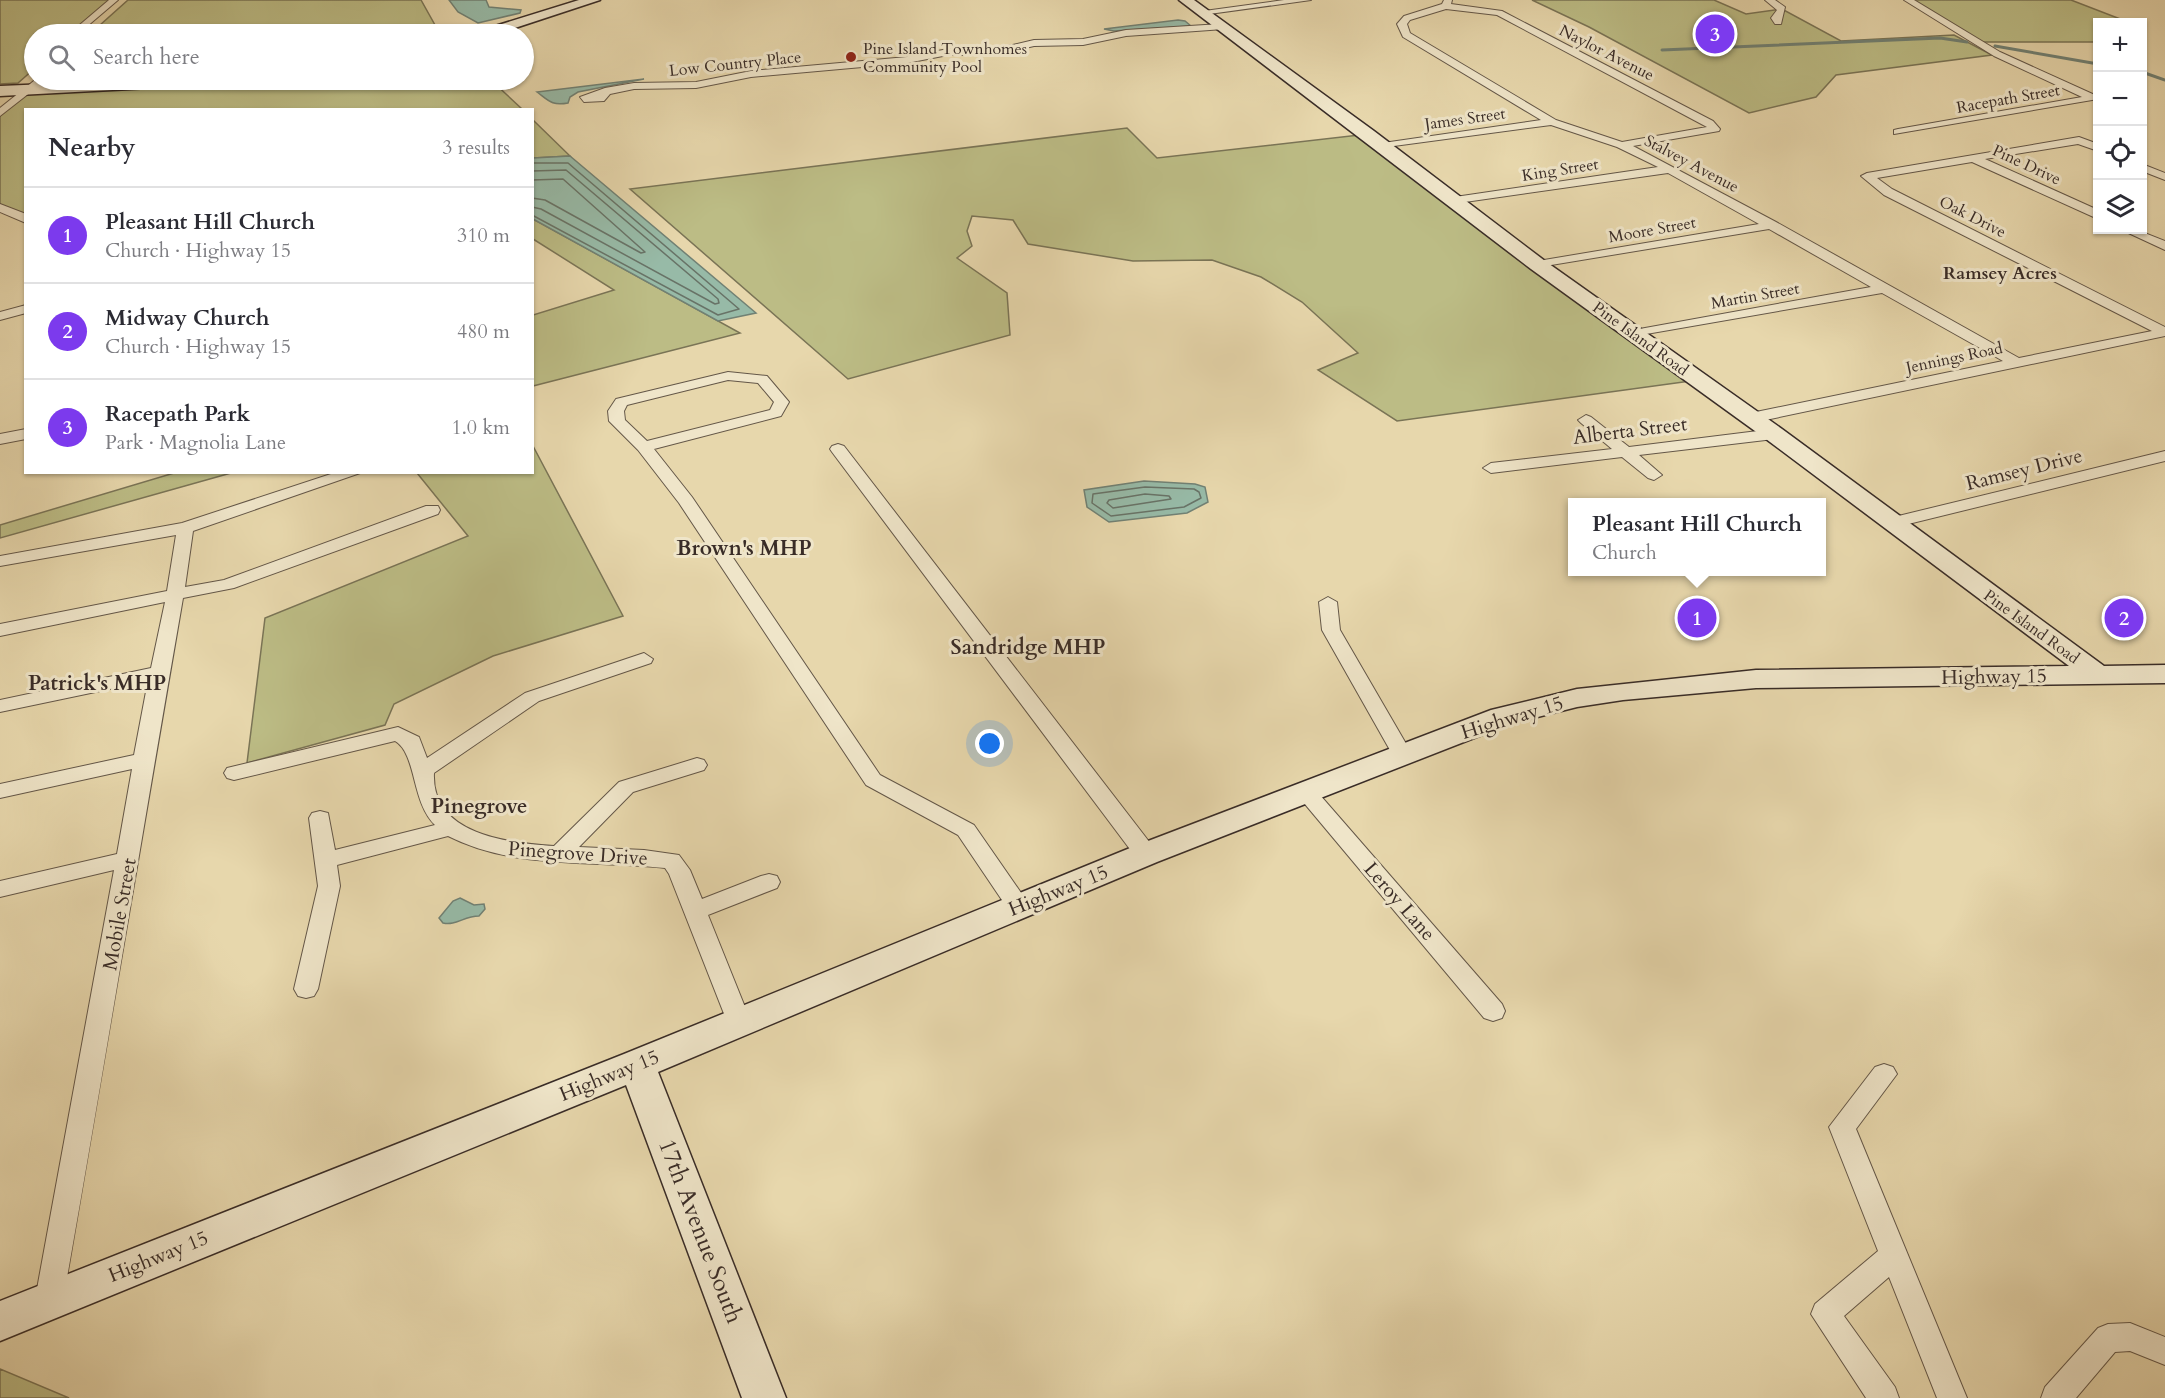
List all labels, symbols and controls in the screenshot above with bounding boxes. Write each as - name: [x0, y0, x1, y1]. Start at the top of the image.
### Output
- pin: 3: [1696, 12, 1734, 57]
- map controls: [2093, 18, 2147, 234]
- button: +: [2093, 18, 2147, 72]
- street label: Naylor Avenue: [1555, 20, 1658, 86]
- search box: [24, 24, 534, 90]
- place label: Pine Island Townhomes Community Pool: [863, 38, 1027, 78]
- icon: search: [45, 41, 78, 74]
- text: Search here: [93, 42, 200, 72]
- street label: Low Country Place: [668, 46, 802, 82]
- marker: Pine Island Townhomes Community Pool: [844, 50, 858, 64]
- button: −: [2093, 72, 2147, 126]
- street label: Racepath Street: [1955, 79, 2062, 119]
- street label: James Street: [1421, 102, 1507, 136]
- button: locate: [2093, 126, 2147, 180]
- text: Nearby: [48, 130, 136, 165]
- street label: Stalvey Avenue: [1640, 130, 1743, 198]
- text: 3 results: [442, 134, 510, 161]
- street label: Pine Drive: [1989, 139, 2064, 190]
- street label: King Street: [1520, 153, 1600, 187]
- button: layers: [2093, 180, 2147, 234]
- street label: Oak Drive: [1935, 191, 2010, 243]
- text: Pleasant Hill Church: [105, 207, 315, 237]
- street label: Moore Street: [1607, 211, 1698, 248]
- text: 1: [62, 222, 73, 249]
- text: 310 m: [457, 222, 510, 249]
- text: Church · Highway 15: [105, 237, 291, 264]
- district label: Ramsey Acres: [1943, 261, 2057, 286]
- street label: Martin Street: [1709, 277, 1801, 315]
- street label: Pine Island Road: [1588, 297, 1693, 381]
- text: Midway Church: [105, 303, 270, 333]
- text: 2: [62, 318, 73, 345]
- text: 480 m: [457, 318, 510, 345]
- text: Church · Highway 15: [105, 333, 291, 360]
- street label: Jennings Road: [1902, 337, 2005, 379]
- text: Racepath Park: [105, 399, 250, 429]
- street label: Alberta Street: [1571, 410, 1689, 451]
- text: 3: [62, 414, 73, 441]
- text: 1.0 km: [451, 414, 510, 441]
- text: Park · Magnolia Lane: [105, 429, 286, 456]
- street label: Ramsey Drive: [1963, 442, 2085, 497]
- popup: [1568, 498, 1826, 576]
- text: Pleasant Hill Church: [1592, 509, 1802, 539]
- district label: Brown's MHP: [676, 534, 812, 563]
- text: Church: [1592, 539, 1657, 566]
- street label: Pine Island Road: [1979, 585, 2084, 669]
- pin: 1: [1678, 596, 1716, 640]
- pin: 2: [2104, 596, 2144, 640]
- district label: Sandridge MHP: [951, 633, 1105, 662]
- street label: Highway 15: [1941, 662, 2047, 691]
- district label: Patrick's MHP: [28, 669, 166, 698]
- street label: Highway 15: [1458, 689, 1567, 746]
- your location: [975, 729, 1004, 758]
- district label: Pinegrove: [431, 792, 527, 821]
- street label: Pinegrove Drive: [507, 835, 649, 872]
- street label: Mobile Street: [96, 855, 143, 972]
- street label: Leroy Lane: [1358, 856, 1441, 947]
- street label: Highway 15: [1004, 858, 1112, 923]
- street label: Highway 15: [555, 1043, 663, 1108]
- street label: 17th Avenue South: [650, 1134, 751, 1328]
- street label: Highway 15: [104, 1224, 212, 1289]

